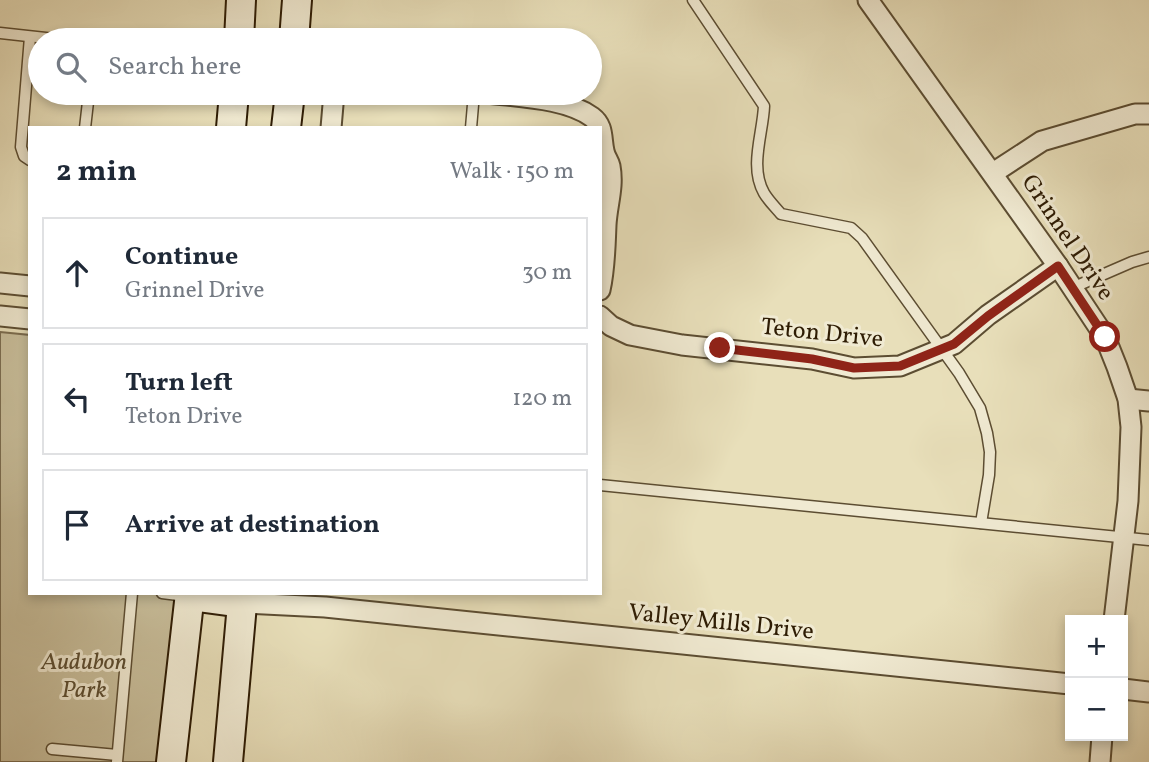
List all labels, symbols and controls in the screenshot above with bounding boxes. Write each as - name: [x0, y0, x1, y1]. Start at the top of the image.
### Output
- search box: [28, 28, 602, 105]
- icon: search: [52, 48, 90, 86]
- text: Search here: [108, 49, 241, 85]
- text: 2 min: [56, 151, 137, 193]
- text: Walk · 150 m: [450, 156, 574, 188]
- street label: Grinnel Drive: [1012, 168, 1122, 308]
- text: Continue: [125, 239, 238, 275]
- icon: ahead: [58, 254, 96, 292]
- text: 30 m: [522, 257, 572, 289]
- text: Grinnel Drive: [125, 275, 264, 307]
- street label: Teton Drive: [759, 311, 885, 357]
- route start: [1089, 321, 1120, 352]
- route end: [704, 332, 735, 363]
- text: Turn left: [125, 365, 233, 401]
- icon: left: [58, 380, 96, 418]
- text: 120 m: [512, 383, 572, 415]
- text: Teton Drive: [125, 401, 242, 433]
- icon: arrive: [58, 506, 96, 544]
- text: Arrive at destination: [125, 507, 380, 543]
- street label: Valley Mills Drive: [627, 596, 815, 650]
- map controls: [1065, 615, 1128, 741]
- button: +: [1065, 615, 1128, 678]
- park label: Audubon Park: [40, 646, 127, 708]
- button: −: [1065, 678, 1128, 741]

